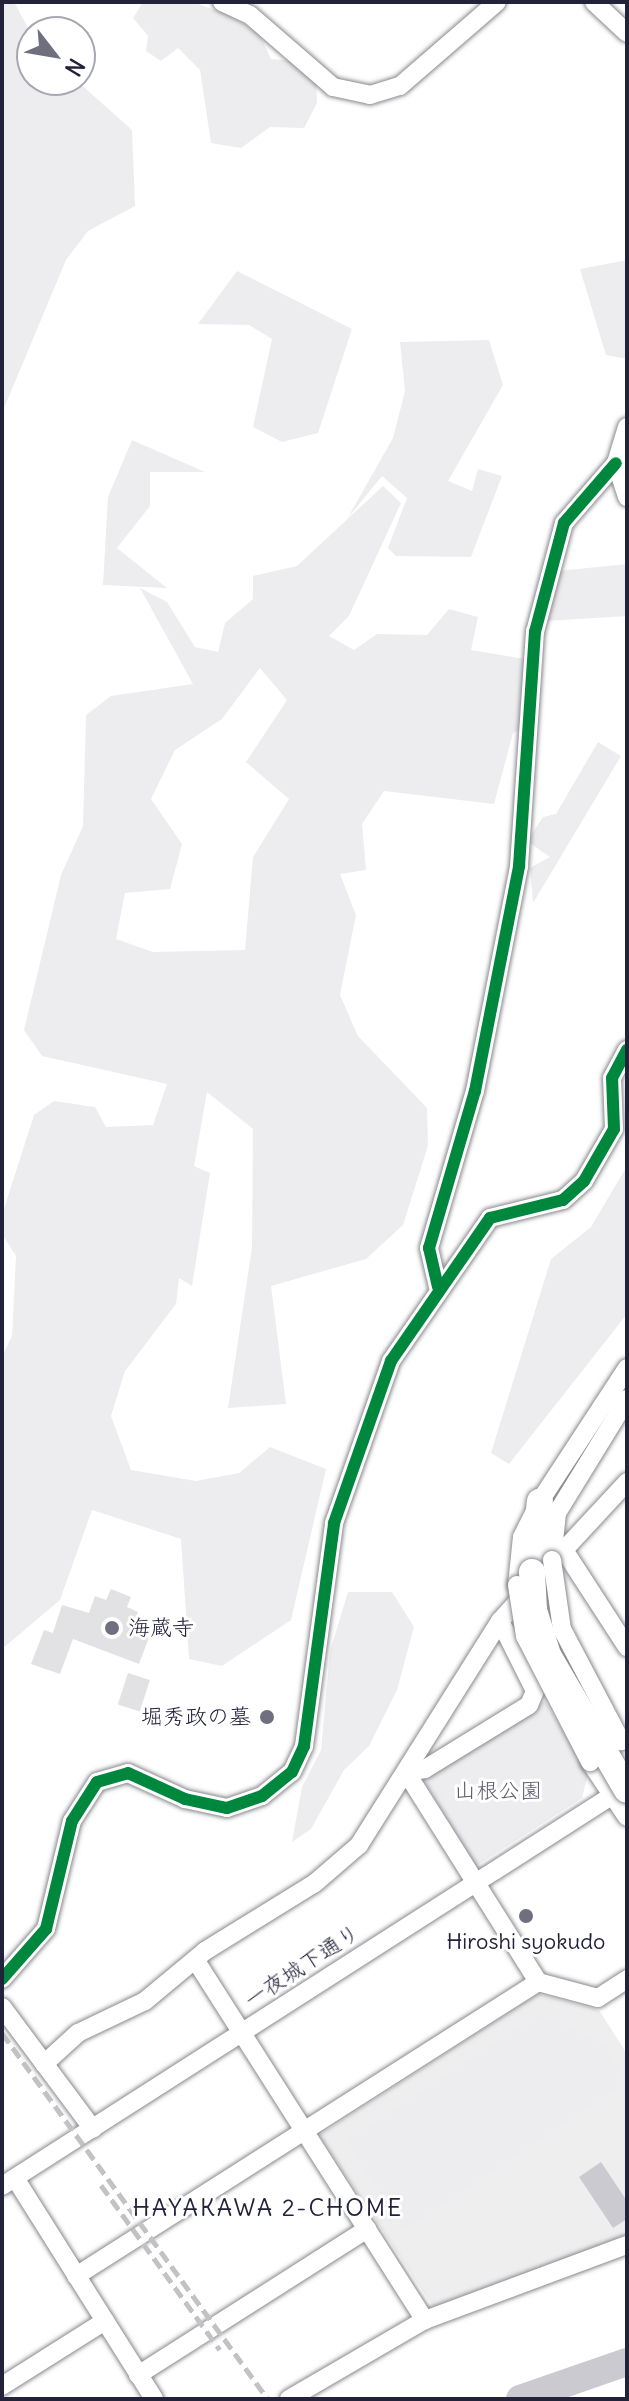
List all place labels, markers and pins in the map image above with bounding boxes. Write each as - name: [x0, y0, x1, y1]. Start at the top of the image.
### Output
- place label: 海蔵寺: [128, 1615, 194, 1641]
- marker: 海蔵寺: [103, 1619, 121, 1637]
- place label: 堀秀政の墓: [141, 1704, 251, 1730]
- marker: 堀秀政の墓: [258, 1708, 276, 1726]
- marker: Hiroshi syokudo: [517, 1907, 535, 1925]
- place label: Hiroshi syokudo: [447, 1929, 605, 1955]

